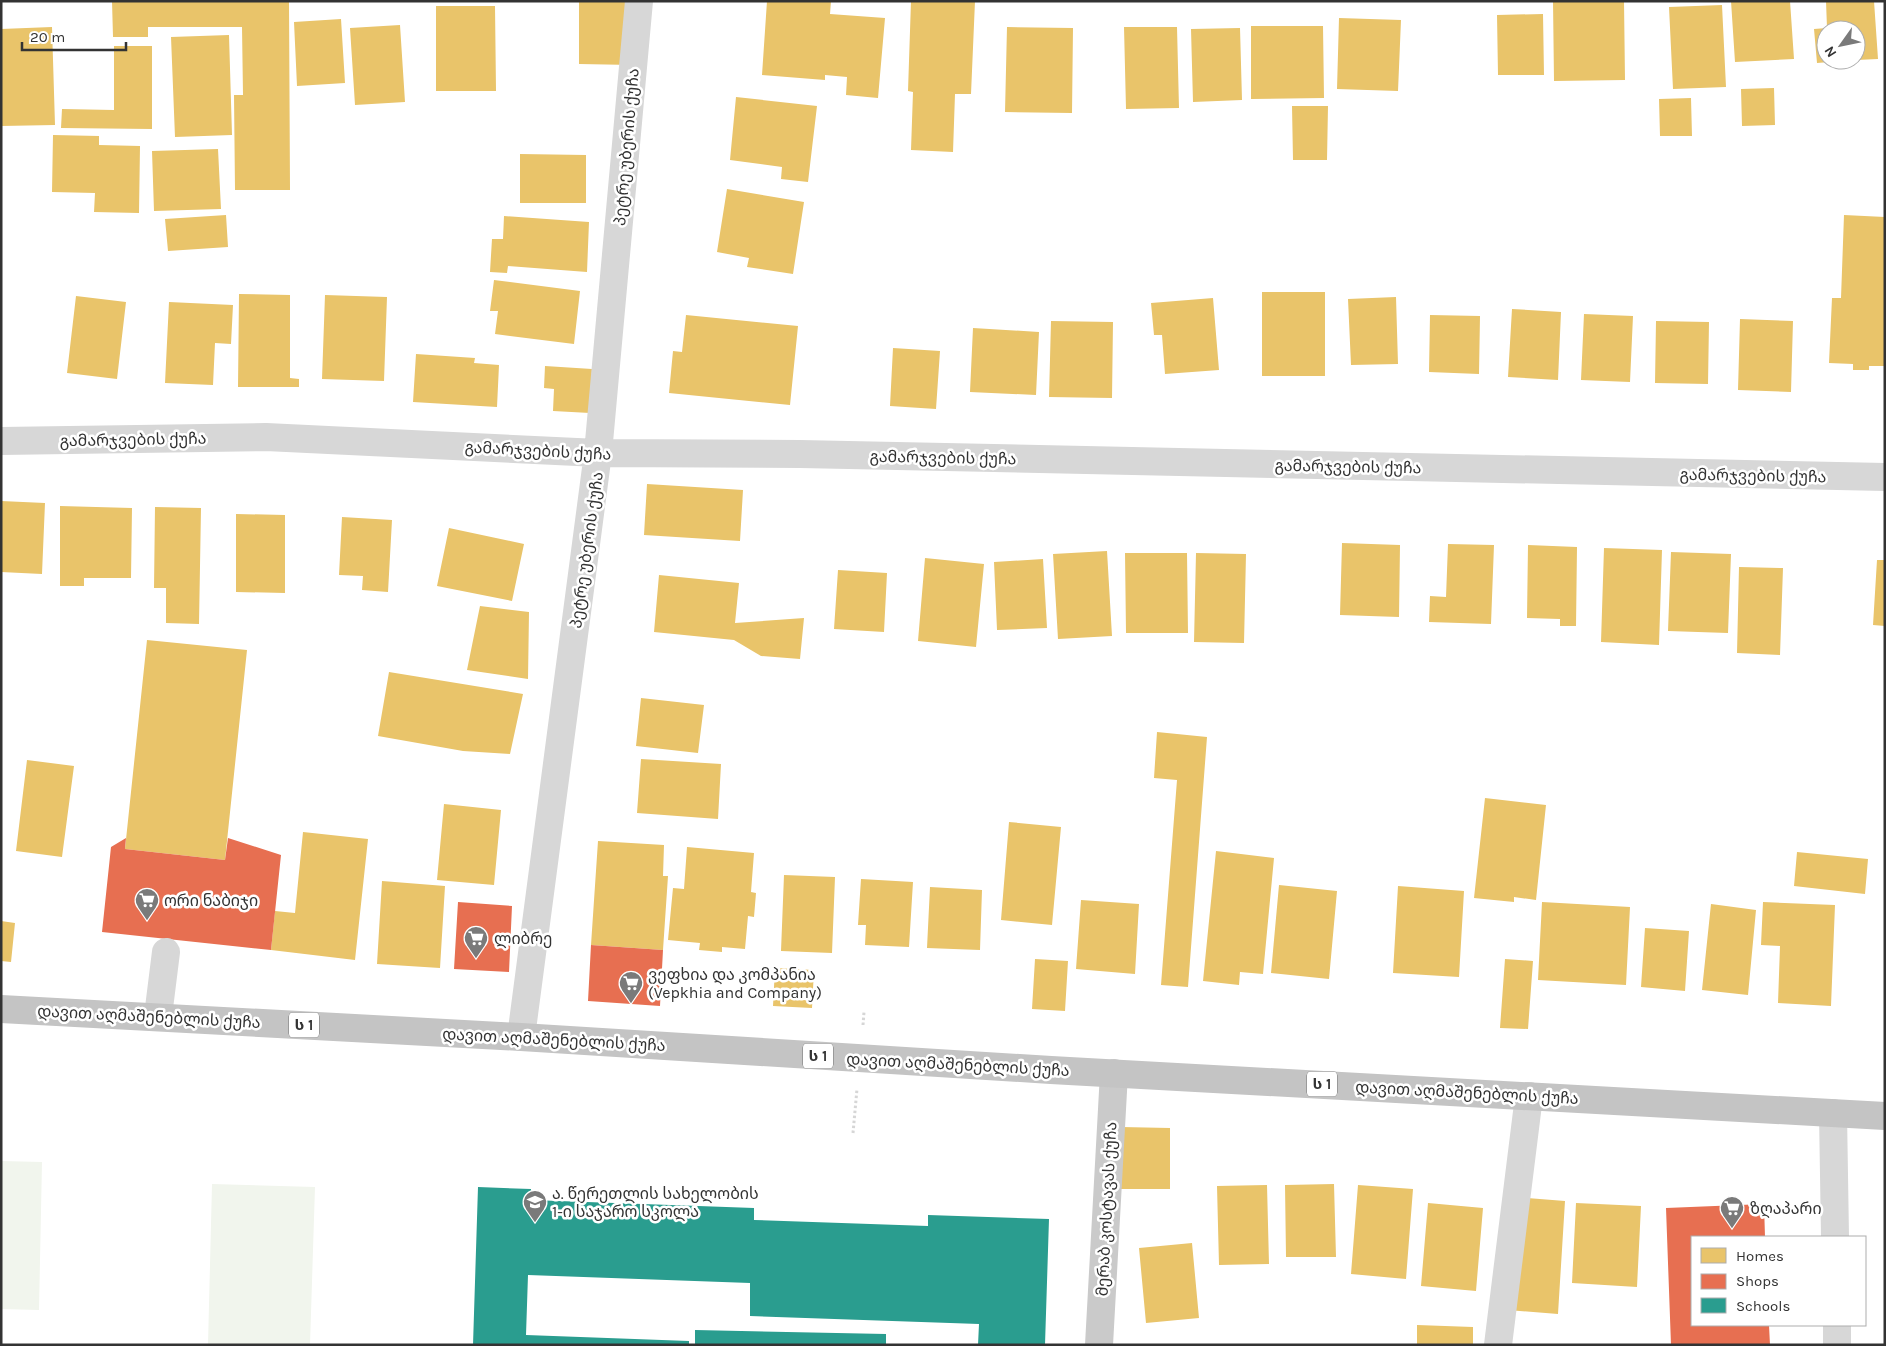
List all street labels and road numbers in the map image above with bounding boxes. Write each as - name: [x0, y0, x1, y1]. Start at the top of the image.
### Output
- street label: პეტრე უბერის ქუჩა: [610, 68, 643, 227]
- street label: გამარჯვების ქუჩა: [59, 429, 207, 450]
- street label: გამარჯვების ქუჩა: [464, 437, 612, 464]
- street label: გამარჯვების ქუჩა: [869, 447, 1017, 468]
- street label: გამარჯვების ქუჩა: [1274, 456, 1422, 477]
- street label: გამარჯვების ქუჩა: [1679, 465, 1827, 486]
- street label: პეტრე უბერის ქუჩა: [566, 471, 607, 630]
- street label: დავით აღმაშენებლის ქუჩა: [37, 1001, 261, 1033]
- road number: ს 1: [289, 1012, 319, 1038]
- street label: დავით აღმაშენებლის ქუჩა: [442, 1024, 666, 1056]
- road number: ს 1: [803, 1044, 833, 1068]
- street label: დავით აღმაშენებლის ქუჩა: [846, 1049, 1070, 1081]
- road number: ს 1: [1307, 1072, 1337, 1096]
- street label: დავით აღმაშენებლის ქუჩა: [1355, 1077, 1579, 1109]
- street label: მერაბ კოსტავას ქუჩა: [1092, 1121, 1121, 1297]

